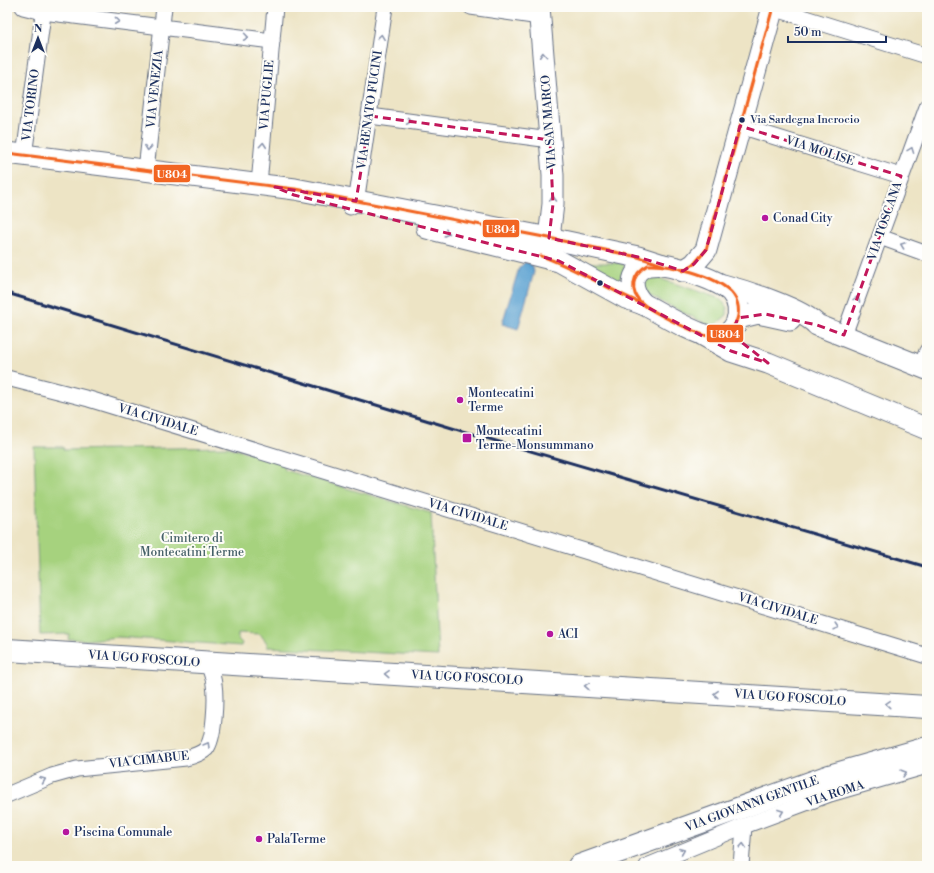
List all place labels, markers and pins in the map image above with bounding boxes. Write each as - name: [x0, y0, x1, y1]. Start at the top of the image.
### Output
- place label: Via Sardegna Incrocio: [749, 113, 860, 127]
- marker: Via Sardegna Incrocio: [737, 115, 747, 125]
- place label: Conad City: [773, 211, 833, 226]
- marker: Conad City: [760, 213, 770, 223]
- unlabelled marker: [595, 278, 605, 288]
- place label: Montecatini Terme: [468, 386, 534, 415]
- marker: Montecatini Terme: [455, 395, 465, 405]
- place label: Montecatini Terme-Monsummano: [476, 424, 594, 453]
- marker: Montecatini Terme-Monsummano: [461, 432, 473, 444]
- place label: ACI: [557, 627, 579, 642]
- marker: ACI: [545, 629, 555, 639]
- place label: Piscina Comunale: [74, 825, 172, 840]
- marker: Piscina Comunale: [61, 827, 71, 837]
- place label: PalaTerme: [267, 832, 326, 847]
- marker: PalaTerme: [254, 834, 264, 844]

